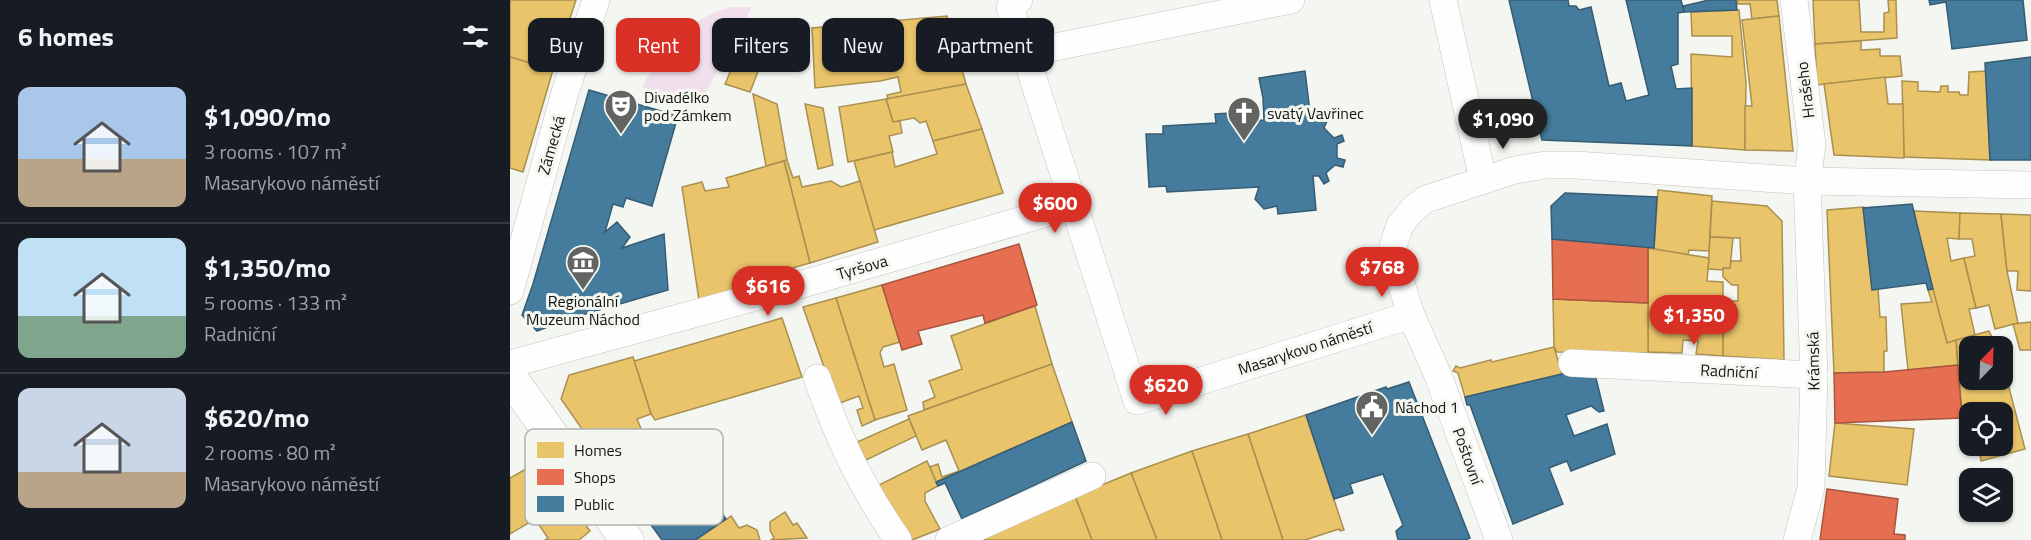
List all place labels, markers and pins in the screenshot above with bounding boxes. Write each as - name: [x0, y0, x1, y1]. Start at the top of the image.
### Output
- place label: Divadélko pod Zámkem: [644, 85, 732, 127]
- theatre icon: Divadélko pod Zámkem: [603, 88, 639, 135]
- church icon: svatý Vavřinec: [1226, 95, 1262, 142]
- pin: $1,090: [1454, 99, 1552, 150]
- place label: svatý Vavřinec: [1267, 101, 1364, 125]
- pin: $600: [1019, 183, 1091, 234]
- museum icon: Regionální Muzeum Náchod: [565, 244, 601, 291]
- pin: $768: [1346, 247, 1418, 298]
- pin: $616: [732, 266, 804, 317]
- place label: Regionální Muzeum Náchod: [526, 289, 640, 331]
- pin: $1,350: [1645, 295, 1743, 346]
- pin: $620: [1130, 365, 1202, 416]
- public building icon: Náchod 1: [1354, 389, 1390, 436]
- place label: Náchod 1: [1395, 395, 1459, 419]

